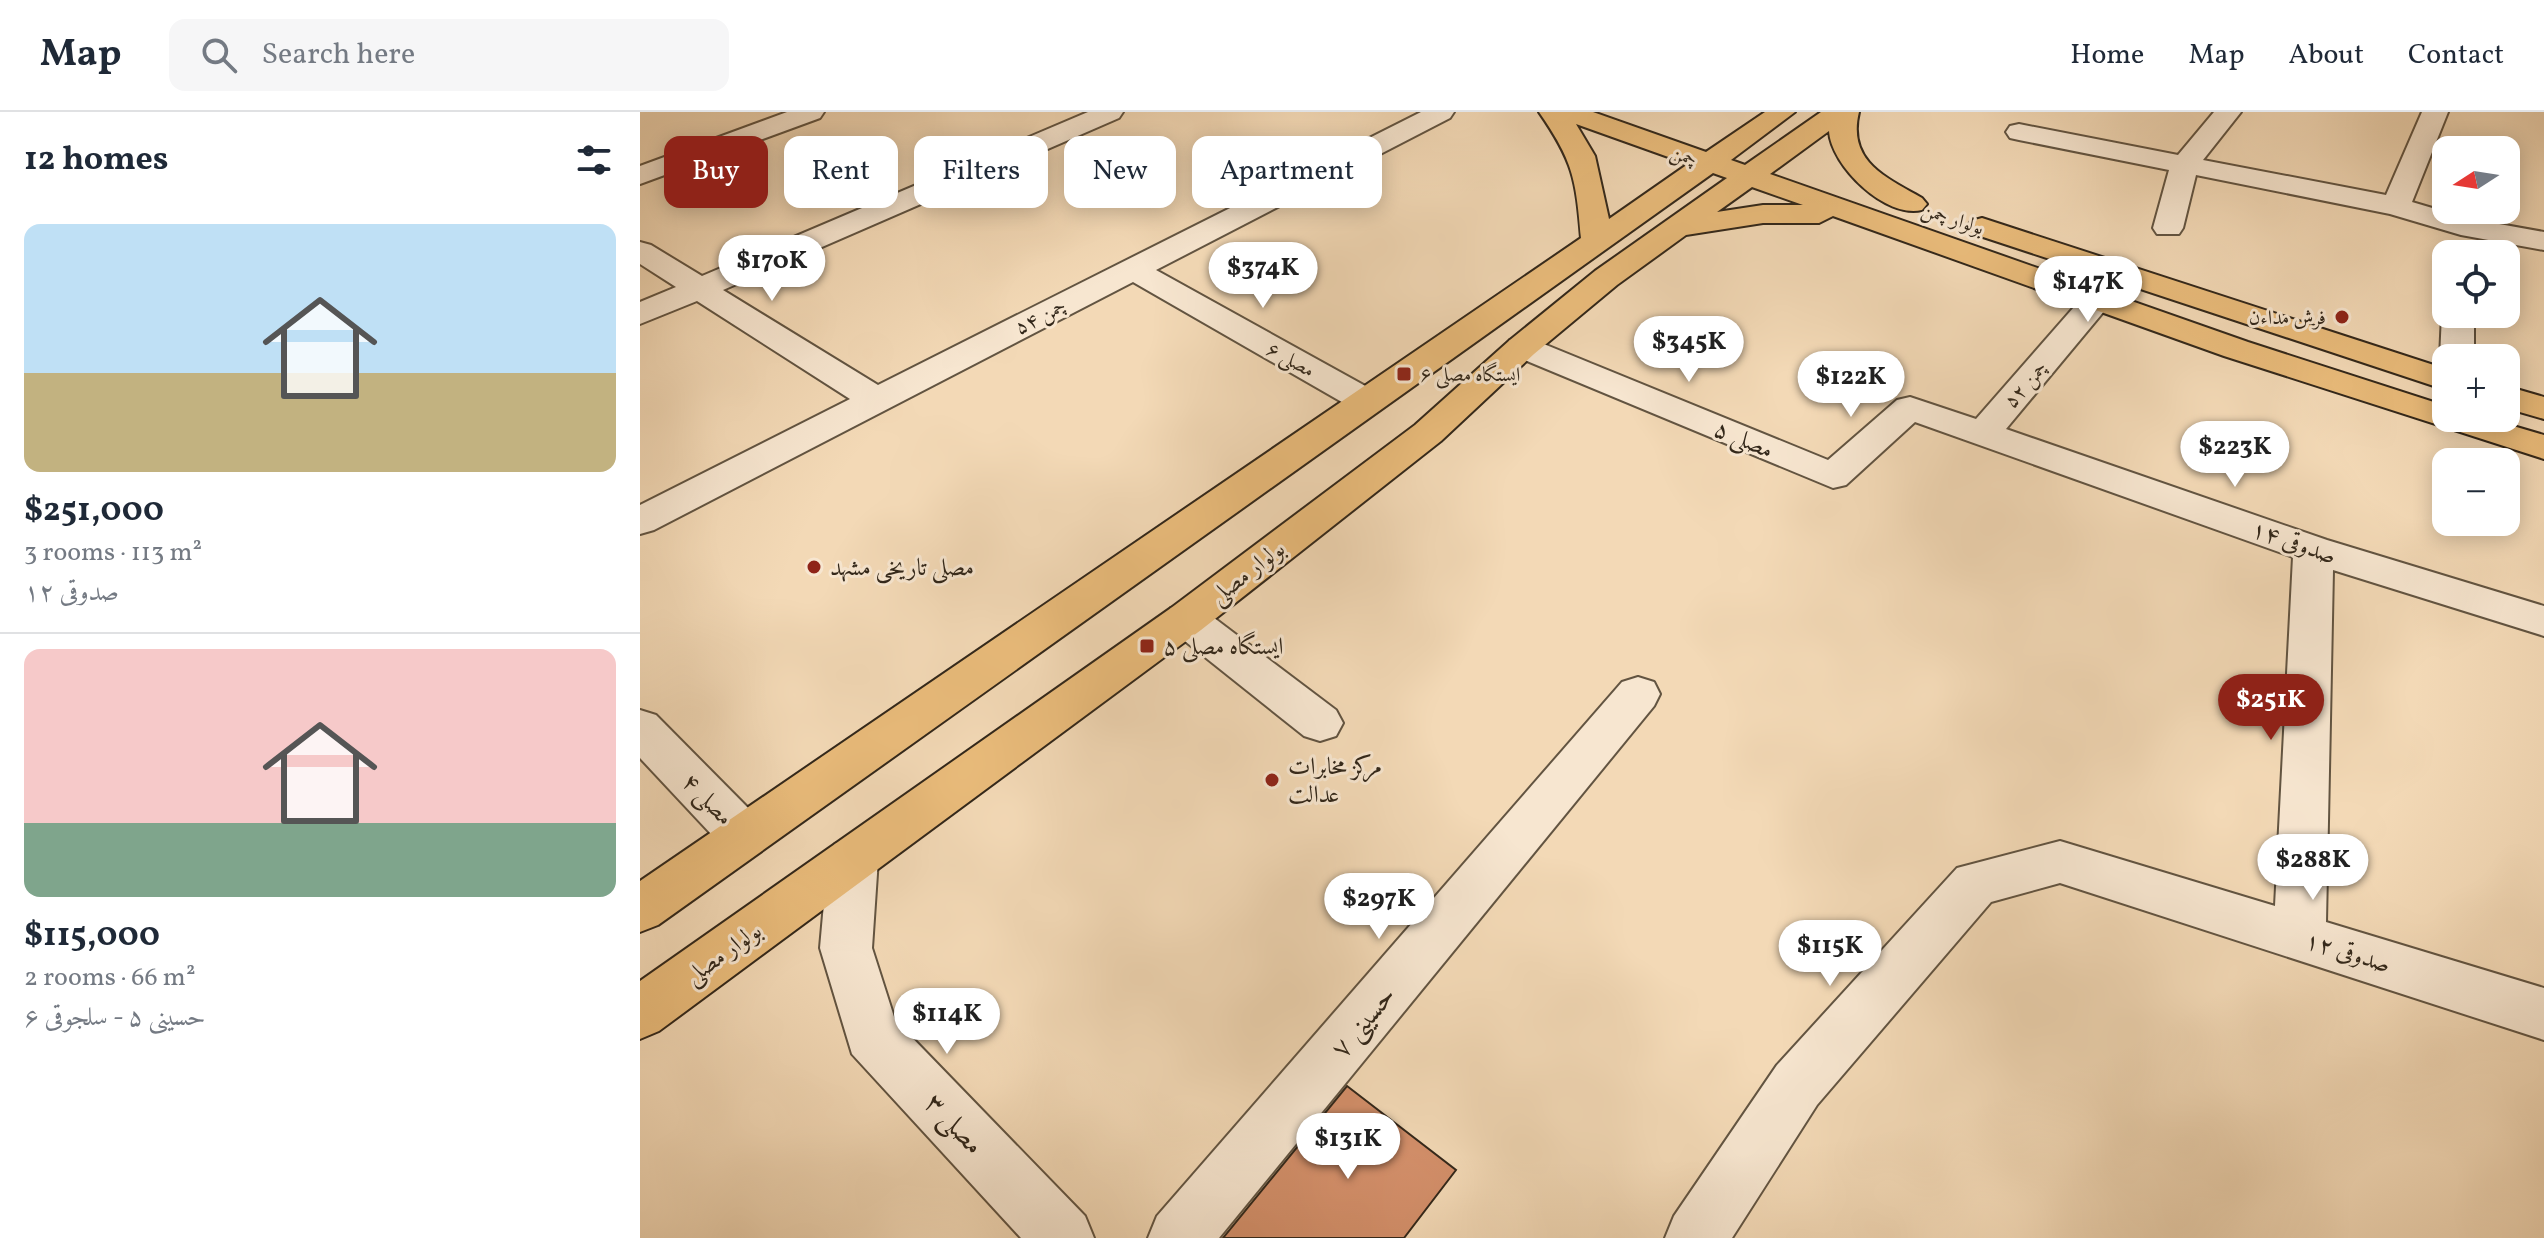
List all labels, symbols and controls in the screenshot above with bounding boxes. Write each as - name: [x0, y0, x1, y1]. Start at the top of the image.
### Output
- search box: [169, 19, 729, 91]
- text: Map: [40, 29, 121, 82]
- icon: search: [197, 33, 241, 77]
- text: Search here: [261, 34, 415, 76]
- text: Home: [2070, 36, 2144, 75]
- text: Map: [2188, 36, 2244, 75]
- text: About: [2288, 36, 2364, 75]
- text: Contact: [2408, 36, 2504, 75]
- chip: Buy: [664, 136, 768, 208]
- chip: Rent: [784, 136, 898, 208]
- chip: Filters: [914, 136, 1048, 208]
- chip: New: [1064, 136, 1176, 208]
- chip: Apartment: [1192, 136, 1382, 208]
- north arrow: [2432, 136, 2520, 224]
- map controls: [2432, 136, 2520, 536]
- text: 12 homes: [24, 137, 168, 184]
- icon: filters: [572, 138, 616, 182]
- street label: چمن: [1666, 139, 1701, 175]
- street label: بولوار چمن: [1917, 197, 1987, 243]
- pin: $170K: [716, 235, 828, 303]
- button: locate: [2432, 240, 2520, 328]
- pin: $374K: [1207, 242, 1319, 310]
- text: $170K: [736, 243, 808, 279]
- text: $374K: [1227, 250, 1299, 286]
- pin: $147K: [2032, 256, 2144, 324]
- text: $147K: [2052, 264, 2124, 300]
- icon: home: [248, 276, 392, 420]
- street label: چمن ۵۴: [1010, 293, 1071, 343]
- place label: فرش مداءن: [2249, 305, 2326, 333]
- marker: فرش مداءن: [2333, 308, 2351, 326]
- pin: $345K: [1633, 316, 1745, 384]
- text: $345K: [1652, 324, 1726, 360]
- street label: مصلی ۶: [1261, 336, 1319, 385]
- button: +: [2432, 344, 2520, 432]
- pin: $122K: [1795, 351, 1907, 419]
- street label: چمن ۵۲: [1998, 356, 2055, 415]
- text: $122K: [1816, 359, 1886, 395]
- place label: ایستگاه مصلی ۶: [1420, 361, 1520, 390]
- marker: ایستگاه مصلی ۶: [1395, 365, 1413, 383]
- street label: مصلی ۵: [1708, 413, 1778, 468]
- pin: $223K: [2179, 421, 2291, 489]
- text: $223K: [2198, 429, 2272, 465]
- button: −: [2432, 448, 2520, 536]
- text: $251,000: [24, 488, 164, 535]
- street label: صدوقی ۱۴: [2246, 514, 2340, 574]
- street label: بولوار مصلی: [1203, 533, 1293, 614]
- text: 3 rooms · 113 m²: [24, 535, 202, 571]
- place label: مصلی تاریخی مشهد: [830, 552, 974, 586]
- marker: مصلی تاریخی مشهد: [805, 558, 823, 576]
- text: صدوقی ۱۲: [24, 575, 119, 611]
- place label: ایستگاه مصلی ۵: [1163, 631, 1283, 665]
- marker: ایستگاه مصلی ۵: [1138, 637, 1156, 655]
- pin: $251K: [2215, 674, 2327, 742]
- text: $251K: [2236, 682, 2306, 718]
- icon: home: [248, 701, 392, 845]
- place label: مرکز مخابرات عدالت: [1288, 751, 1382, 813]
- street label: مصلی ۴: [673, 766, 740, 834]
- marker: مرکز مخابرات عدالت: [1263, 771, 1281, 789]
- pin: $288K: [2257, 834, 2369, 902]
- text: $288K: [2275, 842, 2351, 878]
- pin: $297K: [1323, 873, 1435, 941]
- text: $297K: [1342, 881, 1416, 917]
- text: $115,000: [24, 913, 160, 960]
- street label: بولوار مصلی: [679, 915, 770, 994]
- pin: $115K: [1774, 920, 1886, 988]
- street label: صدوقی ۱۲: [2301, 925, 2394, 983]
- text: $115K: [1797, 928, 1863, 964]
- text: 2 rooms · 66 m²: [24, 960, 196, 996]
- street label: حسینی ۷: [1322, 978, 1406, 1067]
- pin: $114K: [891, 988, 1003, 1056]
- text: $114K: [912, 996, 982, 1032]
- text: حسینی ۵ - سلجوقی ۶: [24, 1000, 205, 1036]
- street label: مصلی ۳: [914, 1085, 992, 1164]
- pin: $131K: [1292, 1113, 1404, 1181]
- text: $131K: [1314, 1121, 1382, 1157]

